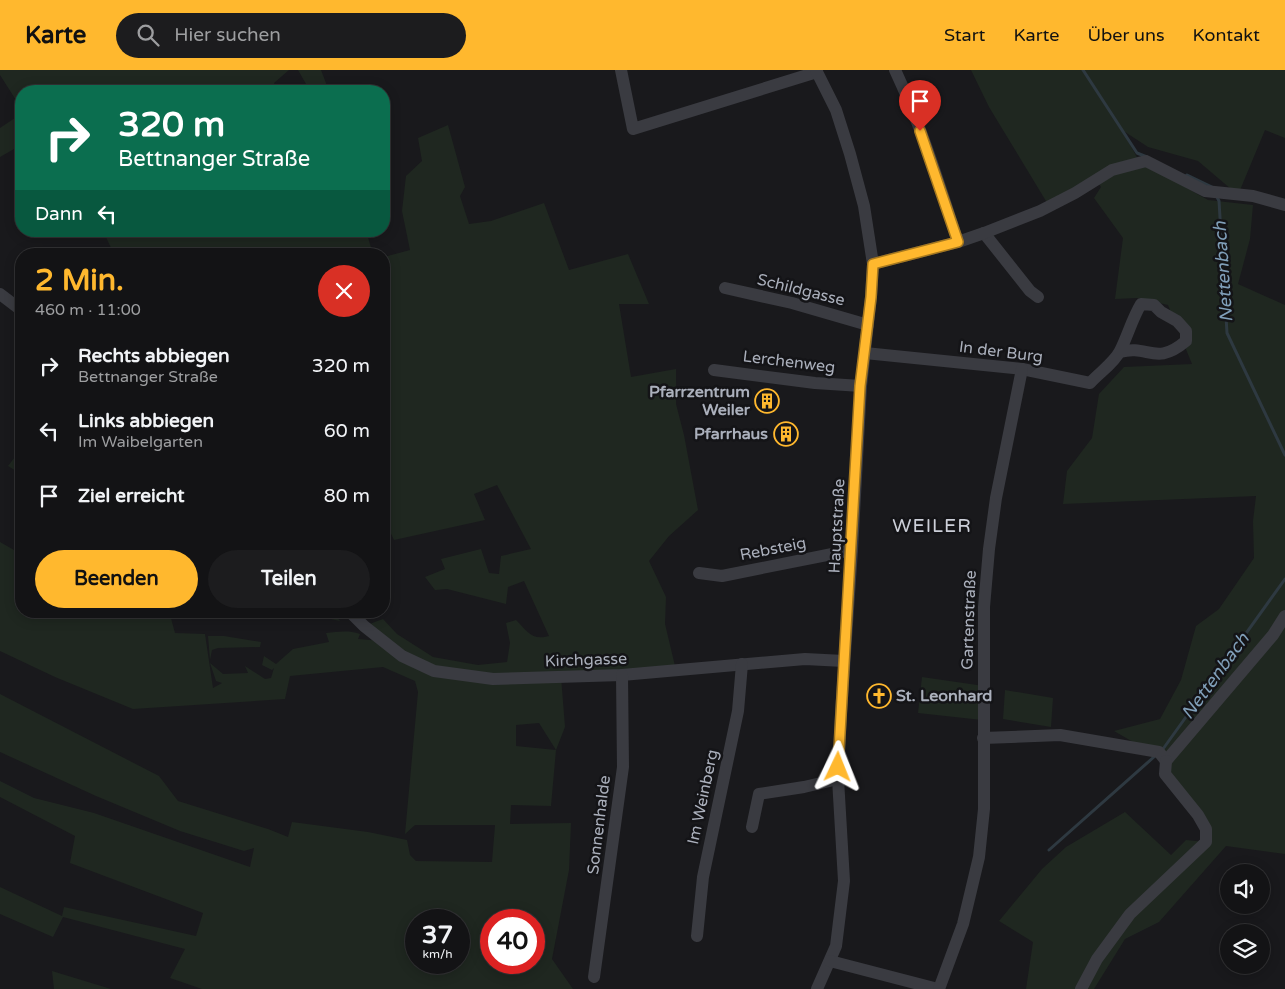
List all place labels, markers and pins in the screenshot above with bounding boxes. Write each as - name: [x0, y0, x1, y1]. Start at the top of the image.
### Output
- pin: [899, 80, 941, 131]
- place label: Pfarrzentrum Weiler: [649, 382, 751, 420]
- building icon: Pfarrzentrum Weiler: [754, 388, 780, 414]
- building icon: Pfarrhaus: [773, 421, 799, 447]
- place label: Pfarrhaus: [694, 424, 768, 444]
- church icon: St. Leonhard: [866, 683, 892, 709]
- place label: St. Leonhard: [896, 686, 992, 706]

